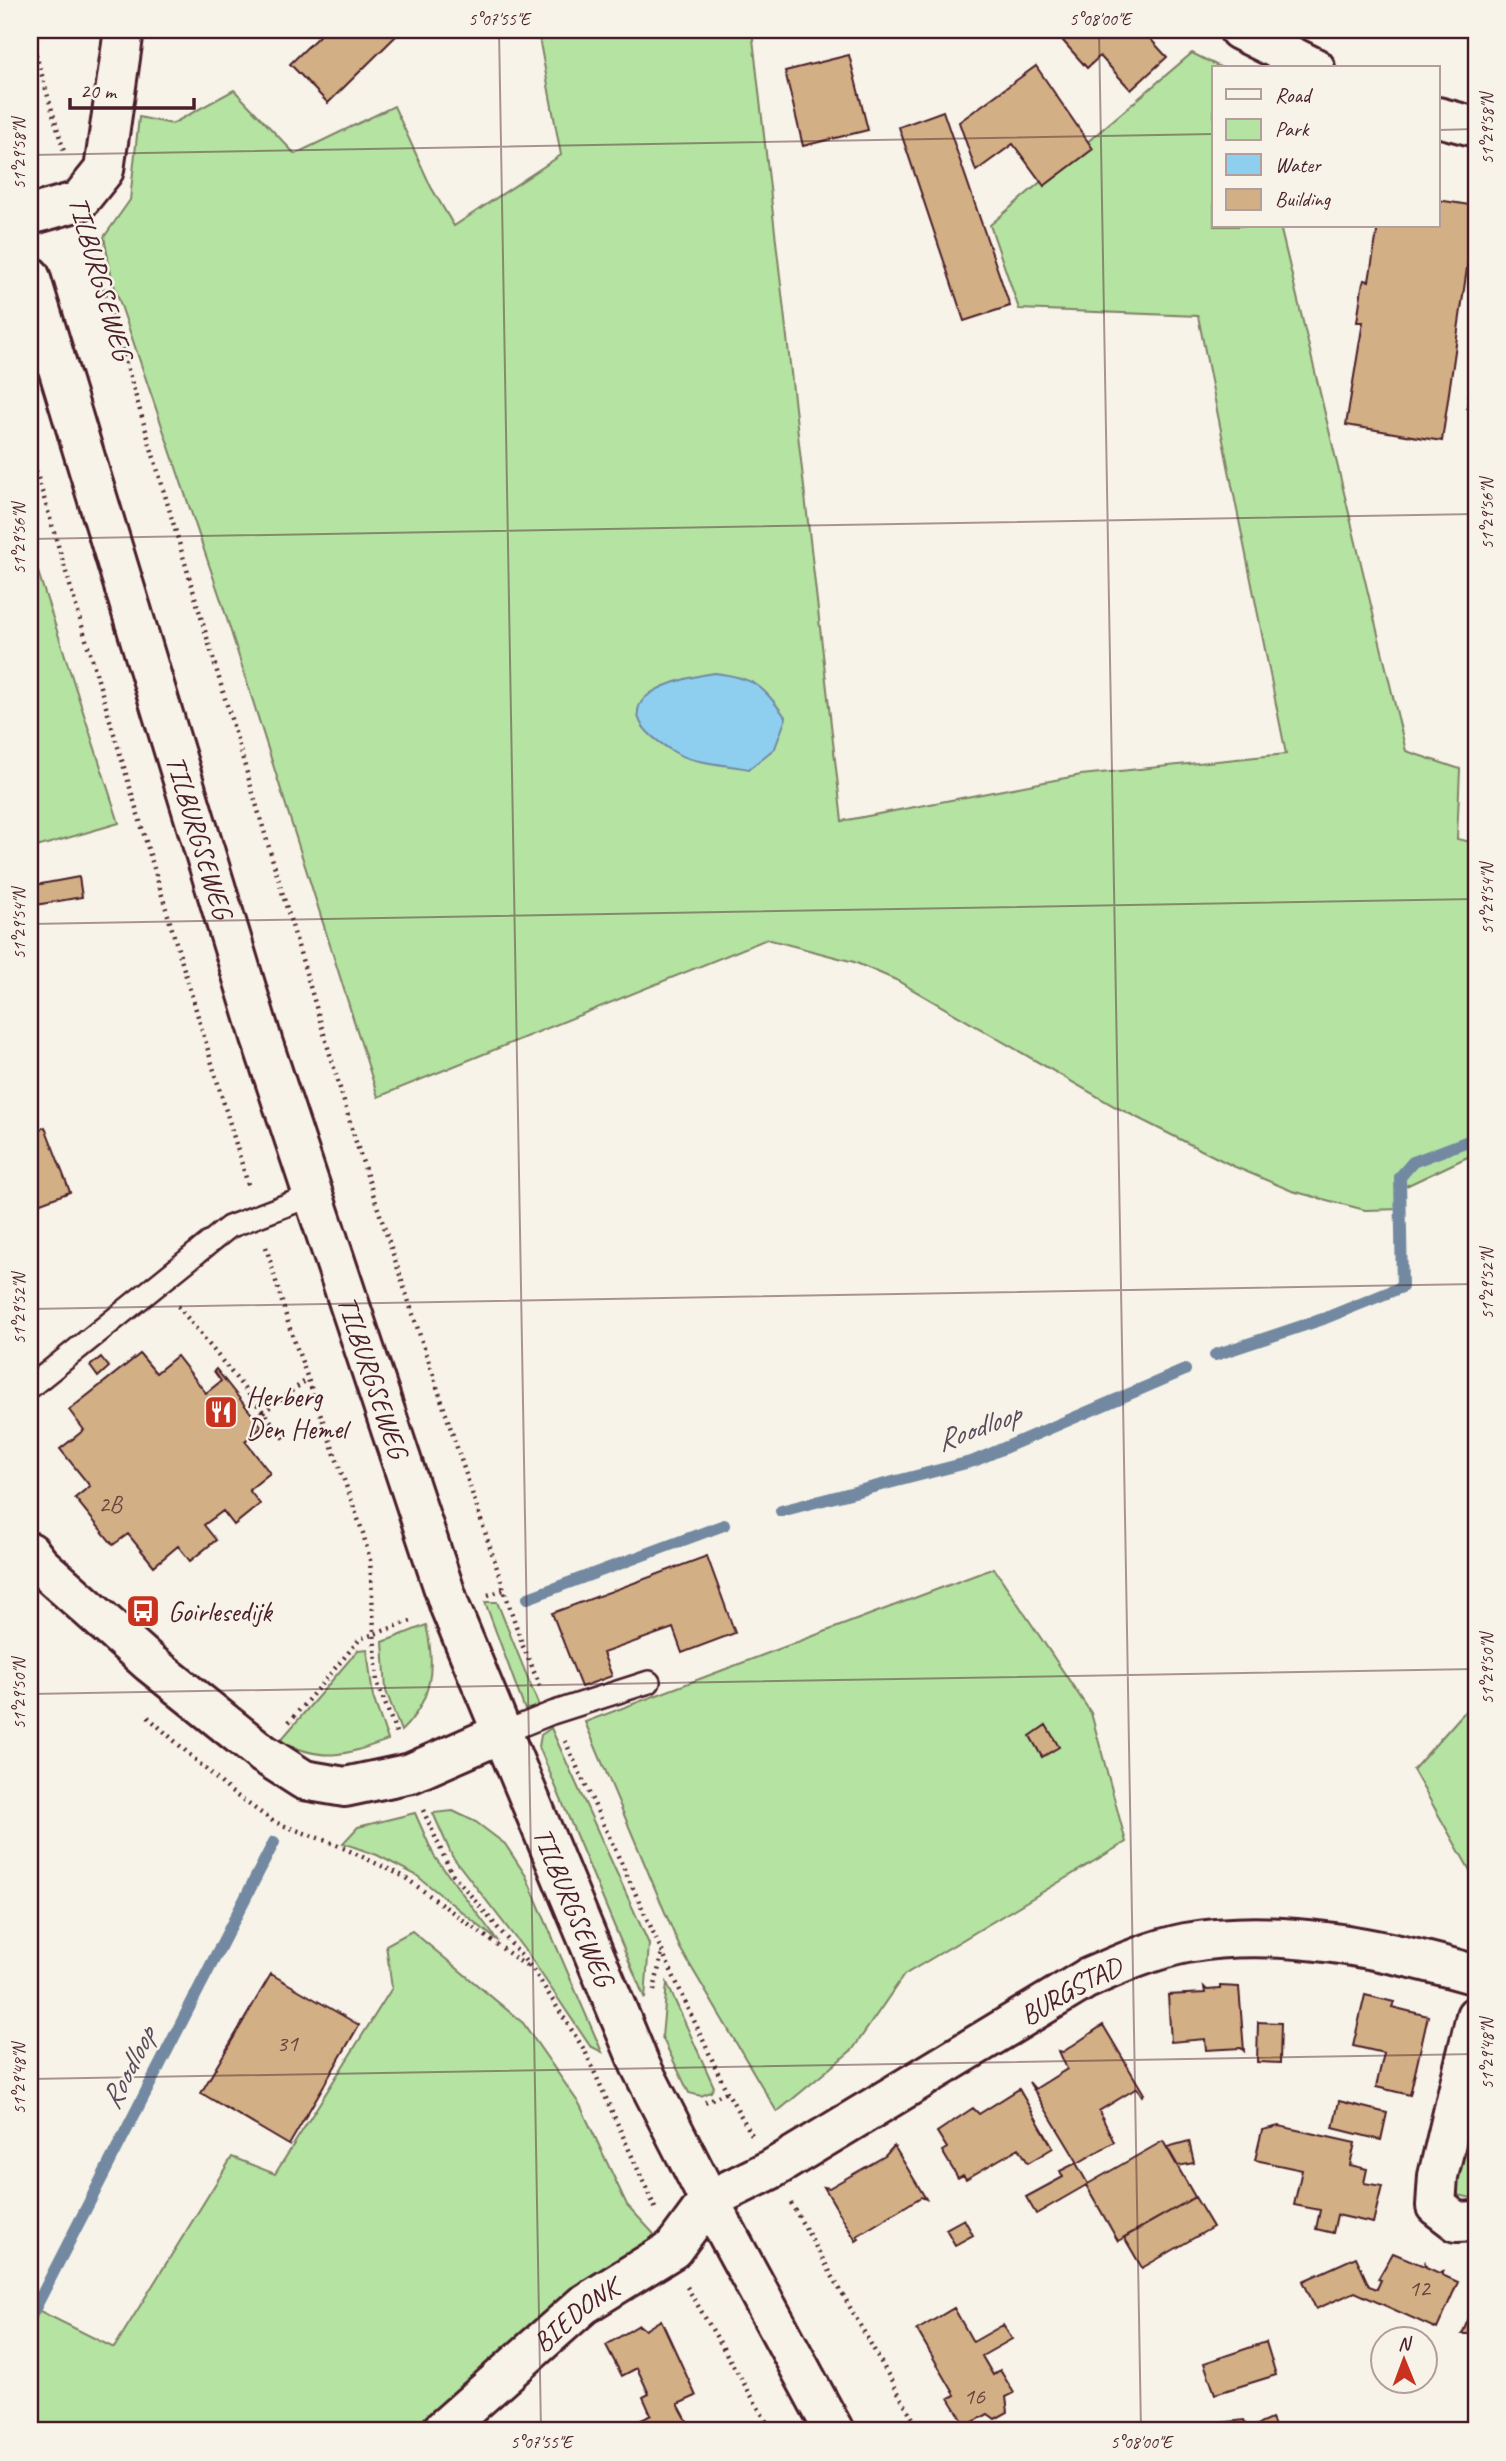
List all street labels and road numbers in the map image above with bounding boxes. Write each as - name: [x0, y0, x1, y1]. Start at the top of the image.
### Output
- street label: TILBURGSEWEG: [61, 192, 142, 367]
- street label: TILBURGSEWEG: [159, 751, 242, 925]
- street label: TILBURGSEWEG: [330, 1291, 418, 1465]
- street label: TILBURGSEWEG: [526, 1822, 624, 1994]
- street label: BURGSTAD: [1013, 1947, 1129, 2032]
- street label: BIEDONK: [525, 2267, 630, 2359]

